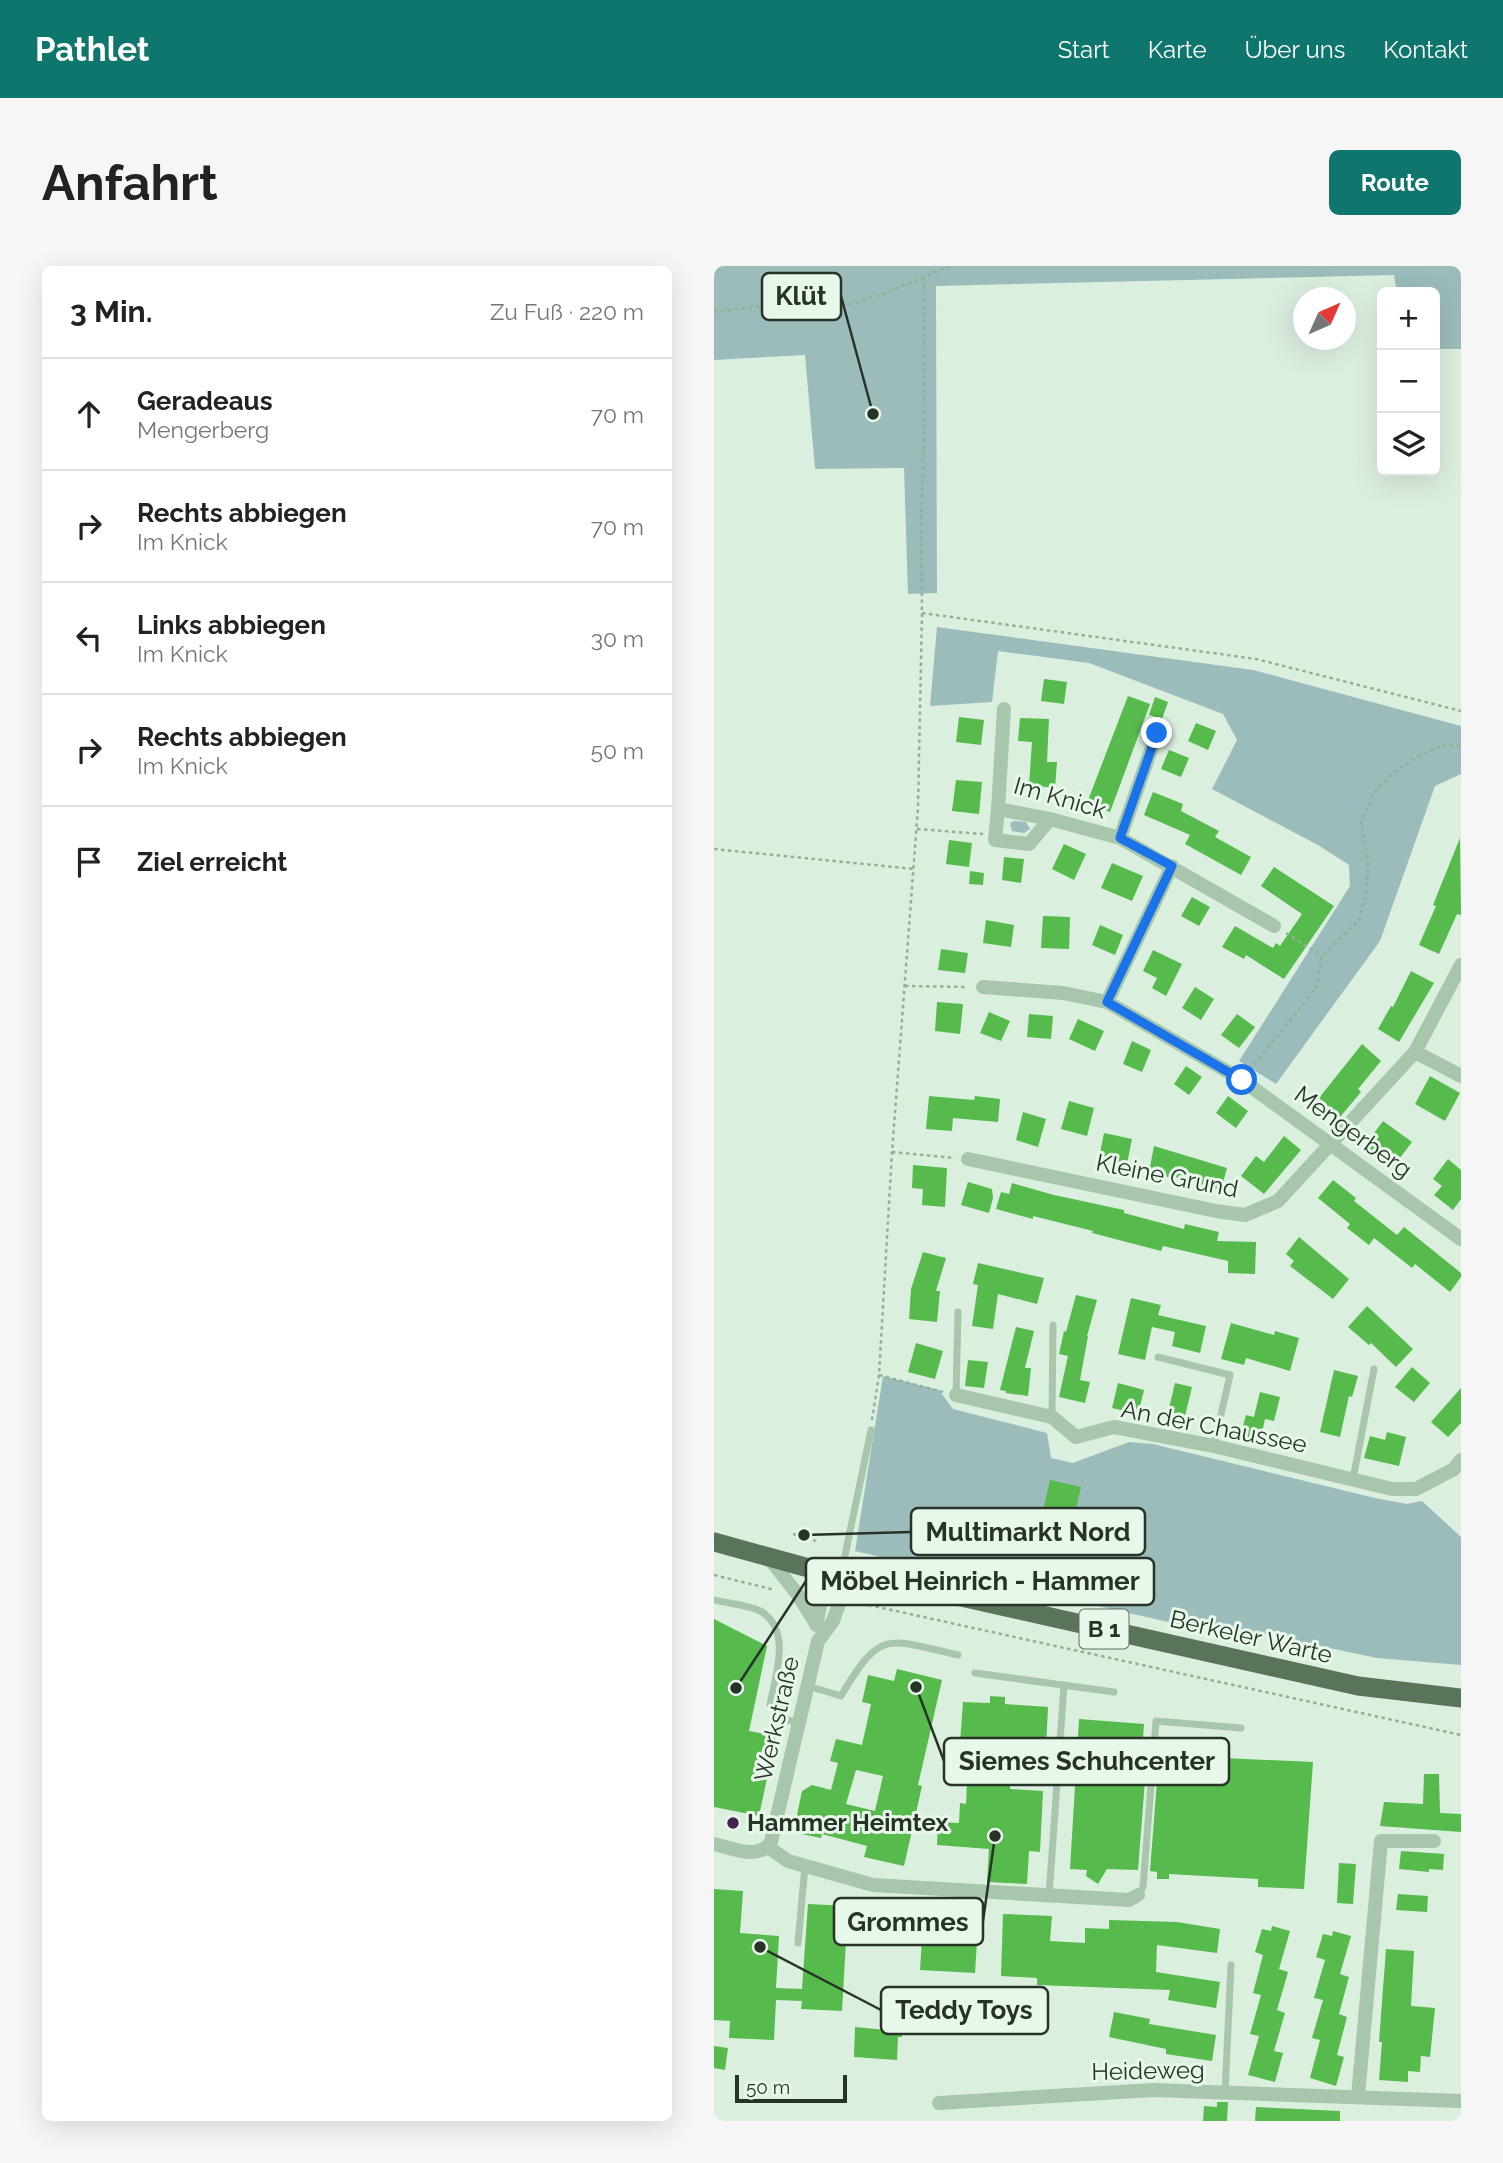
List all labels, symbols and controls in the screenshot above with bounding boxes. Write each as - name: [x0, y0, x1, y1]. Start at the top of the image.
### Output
- text: Pathlet: [35, 30, 149, 69]
- text: Start: [1058, 35, 1110, 64]
- text: Karte: [1148, 35, 1207, 64]
- text: Über uns: [1245, 35, 1345, 64]
- text: Kontakt: [1383, 35, 1468, 64]
- button: Route: [1329, 150, 1461, 215]
- text: Anfahrt: [42, 154, 218, 211]
- callout: Klüt: [762, 273, 841, 320]
- text: Klüt: [775, 281, 827, 311]
- north arrow: [1293, 287, 1356, 350]
- map controls: [1377, 287, 1440, 476]
- button: +: [1377, 287, 1440, 350]
- text: 3 Min.: [70, 294, 152, 329]
- text: Zu Fuß · 220 m: [490, 298, 644, 325]
- button: −: [1377, 350, 1440, 413]
- text: Geradeaus: [137, 386, 273, 416]
- icon: ahead: [70, 395, 108, 433]
- text: 70 m: [591, 401, 644, 428]
- button: layers: [1377, 413, 1440, 476]
- text: Mengerberg: [137, 416, 269, 443]
- text: Rechts abbiegen: [137, 498, 347, 528]
- icon: right: [70, 507, 108, 545]
- text: 70 m: [591, 513, 644, 540]
- text: Im Knick: [137, 528, 228, 555]
- text: Links abbiegen: [137, 610, 326, 640]
- icon: left: [70, 619, 108, 657]
- text: 30 m: [591, 625, 644, 652]
- text: Im Knick: [137, 640, 228, 667]
- route end: [1141, 717, 1172, 748]
- text: Rechts abbiegen: [137, 722, 347, 752]
- icon: right: [70, 731, 108, 769]
- text: 50 m: [590, 737, 644, 764]
- text: Im Knick: [137, 752, 228, 779]
- street label: Im Knick: [1011, 771, 1110, 825]
- icon: arrive: [70, 843, 108, 881]
- text: Ziel erreicht: [137, 847, 287, 877]
- route start: [1226, 1064, 1257, 1095]
- street label: Mengerberg: [1289, 1079, 1418, 1184]
- street label: Kleine Grund: [1094, 1148, 1241, 1204]
- street label: An der Chaussee: [1119, 1394, 1309, 1459]
- callout: Multimarkt Nord: [911, 1508, 1145, 1555]
- text: Multimarkt Nord: [925, 1517, 1131, 1547]
- callout: Möbel Heinrich - Hammer: [806, 1558, 1154, 1605]
- text: Möbel Heinrich - Hammer: [820, 1566, 1140, 1596]
- street label: Berkeler Warte: [1167, 1604, 1335, 1669]
- road number: B 1: [1080, 1610, 1128, 1648]
- street label: Werkstraße: [748, 1654, 805, 1784]
- callout: Siemes Schuhcenter: [944, 1738, 1229, 1785]
- text: Siemes Schuhcenter: [959, 1746, 1215, 1776]
- place label: Hammer Heimtex: [747, 1808, 948, 1837]
- marker: Hammer Heimtex: [725, 1815, 741, 1831]
- callout: Grommes: [834, 1898, 983, 1945]
- text: Grommes: [847, 1907, 969, 1937]
- callout: Teddy Toys: [881, 1987, 1048, 2034]
- text: Teddy Toys: [895, 1995, 1033, 2025]
- street label: Heideweg: [1091, 2055, 1205, 2086]
- scale bar: [735, 2072, 847, 2104]
- text: 50 m: [746, 2076, 790, 2098]

